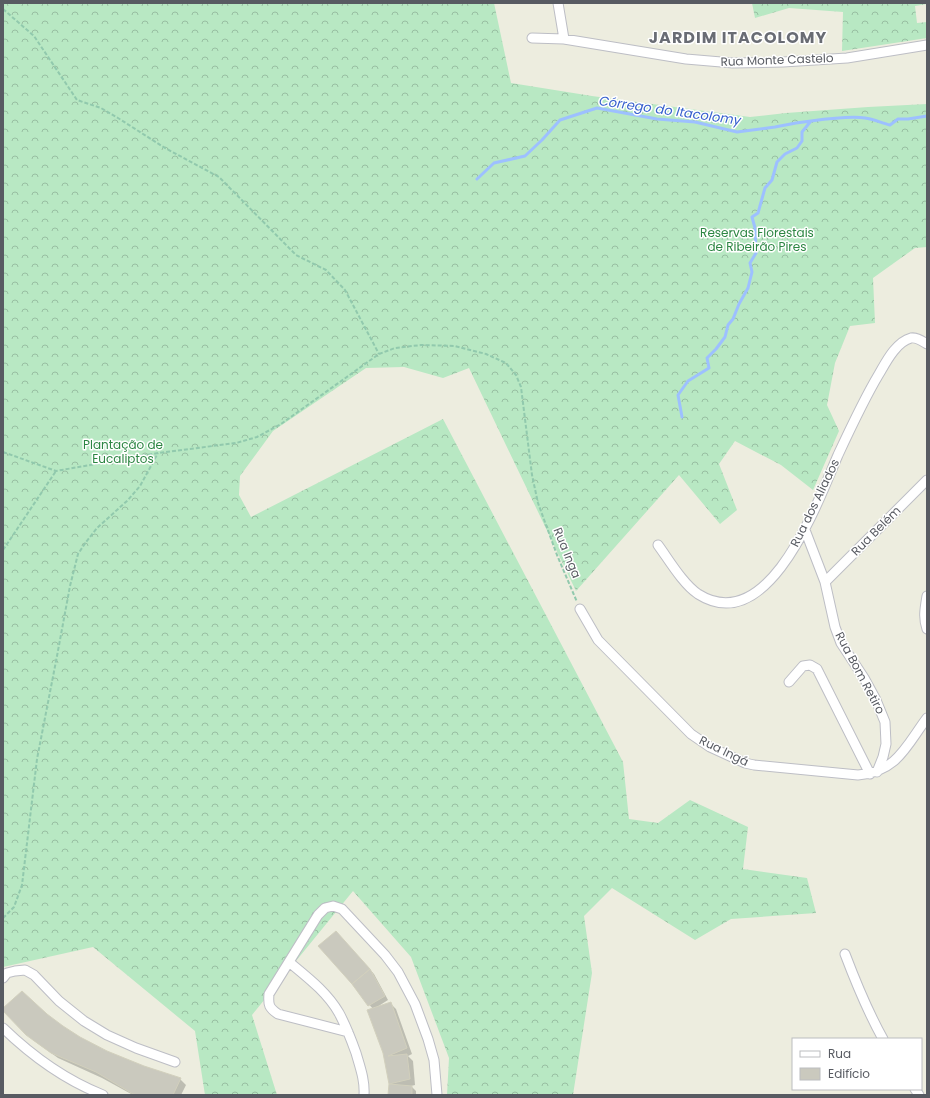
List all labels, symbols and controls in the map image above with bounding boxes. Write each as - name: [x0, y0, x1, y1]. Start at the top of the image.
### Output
- district label: JARDIM ITACOLOMY: [649, 26, 827, 49]
- street label: Rua Monte Castelo: [720, 49, 834, 70]
- water label: Córrego do Itacolomy: [598, 91, 743, 130]
- park label: Reservas Florestais de Ribeirão Pires: [700, 224, 814, 255]
- park label: Plantação de Eucaliptos: [83, 436, 163, 467]
- street label: Rua dos Aliados: [786, 456, 843, 550]
- street label: Rua Belém: [847, 502, 904, 559]
- street label: Rua Inga: [550, 525, 585, 581]
- street label: Rua Bom Retiro: [832, 629, 889, 717]
- street label: Rua Ingá: [697, 731, 752, 770]
- legend: [792, 1038, 922, 1090]
- text: Rua: [828, 1045, 851, 1062]
- text: Edifício: [828, 1065, 870, 1082]

